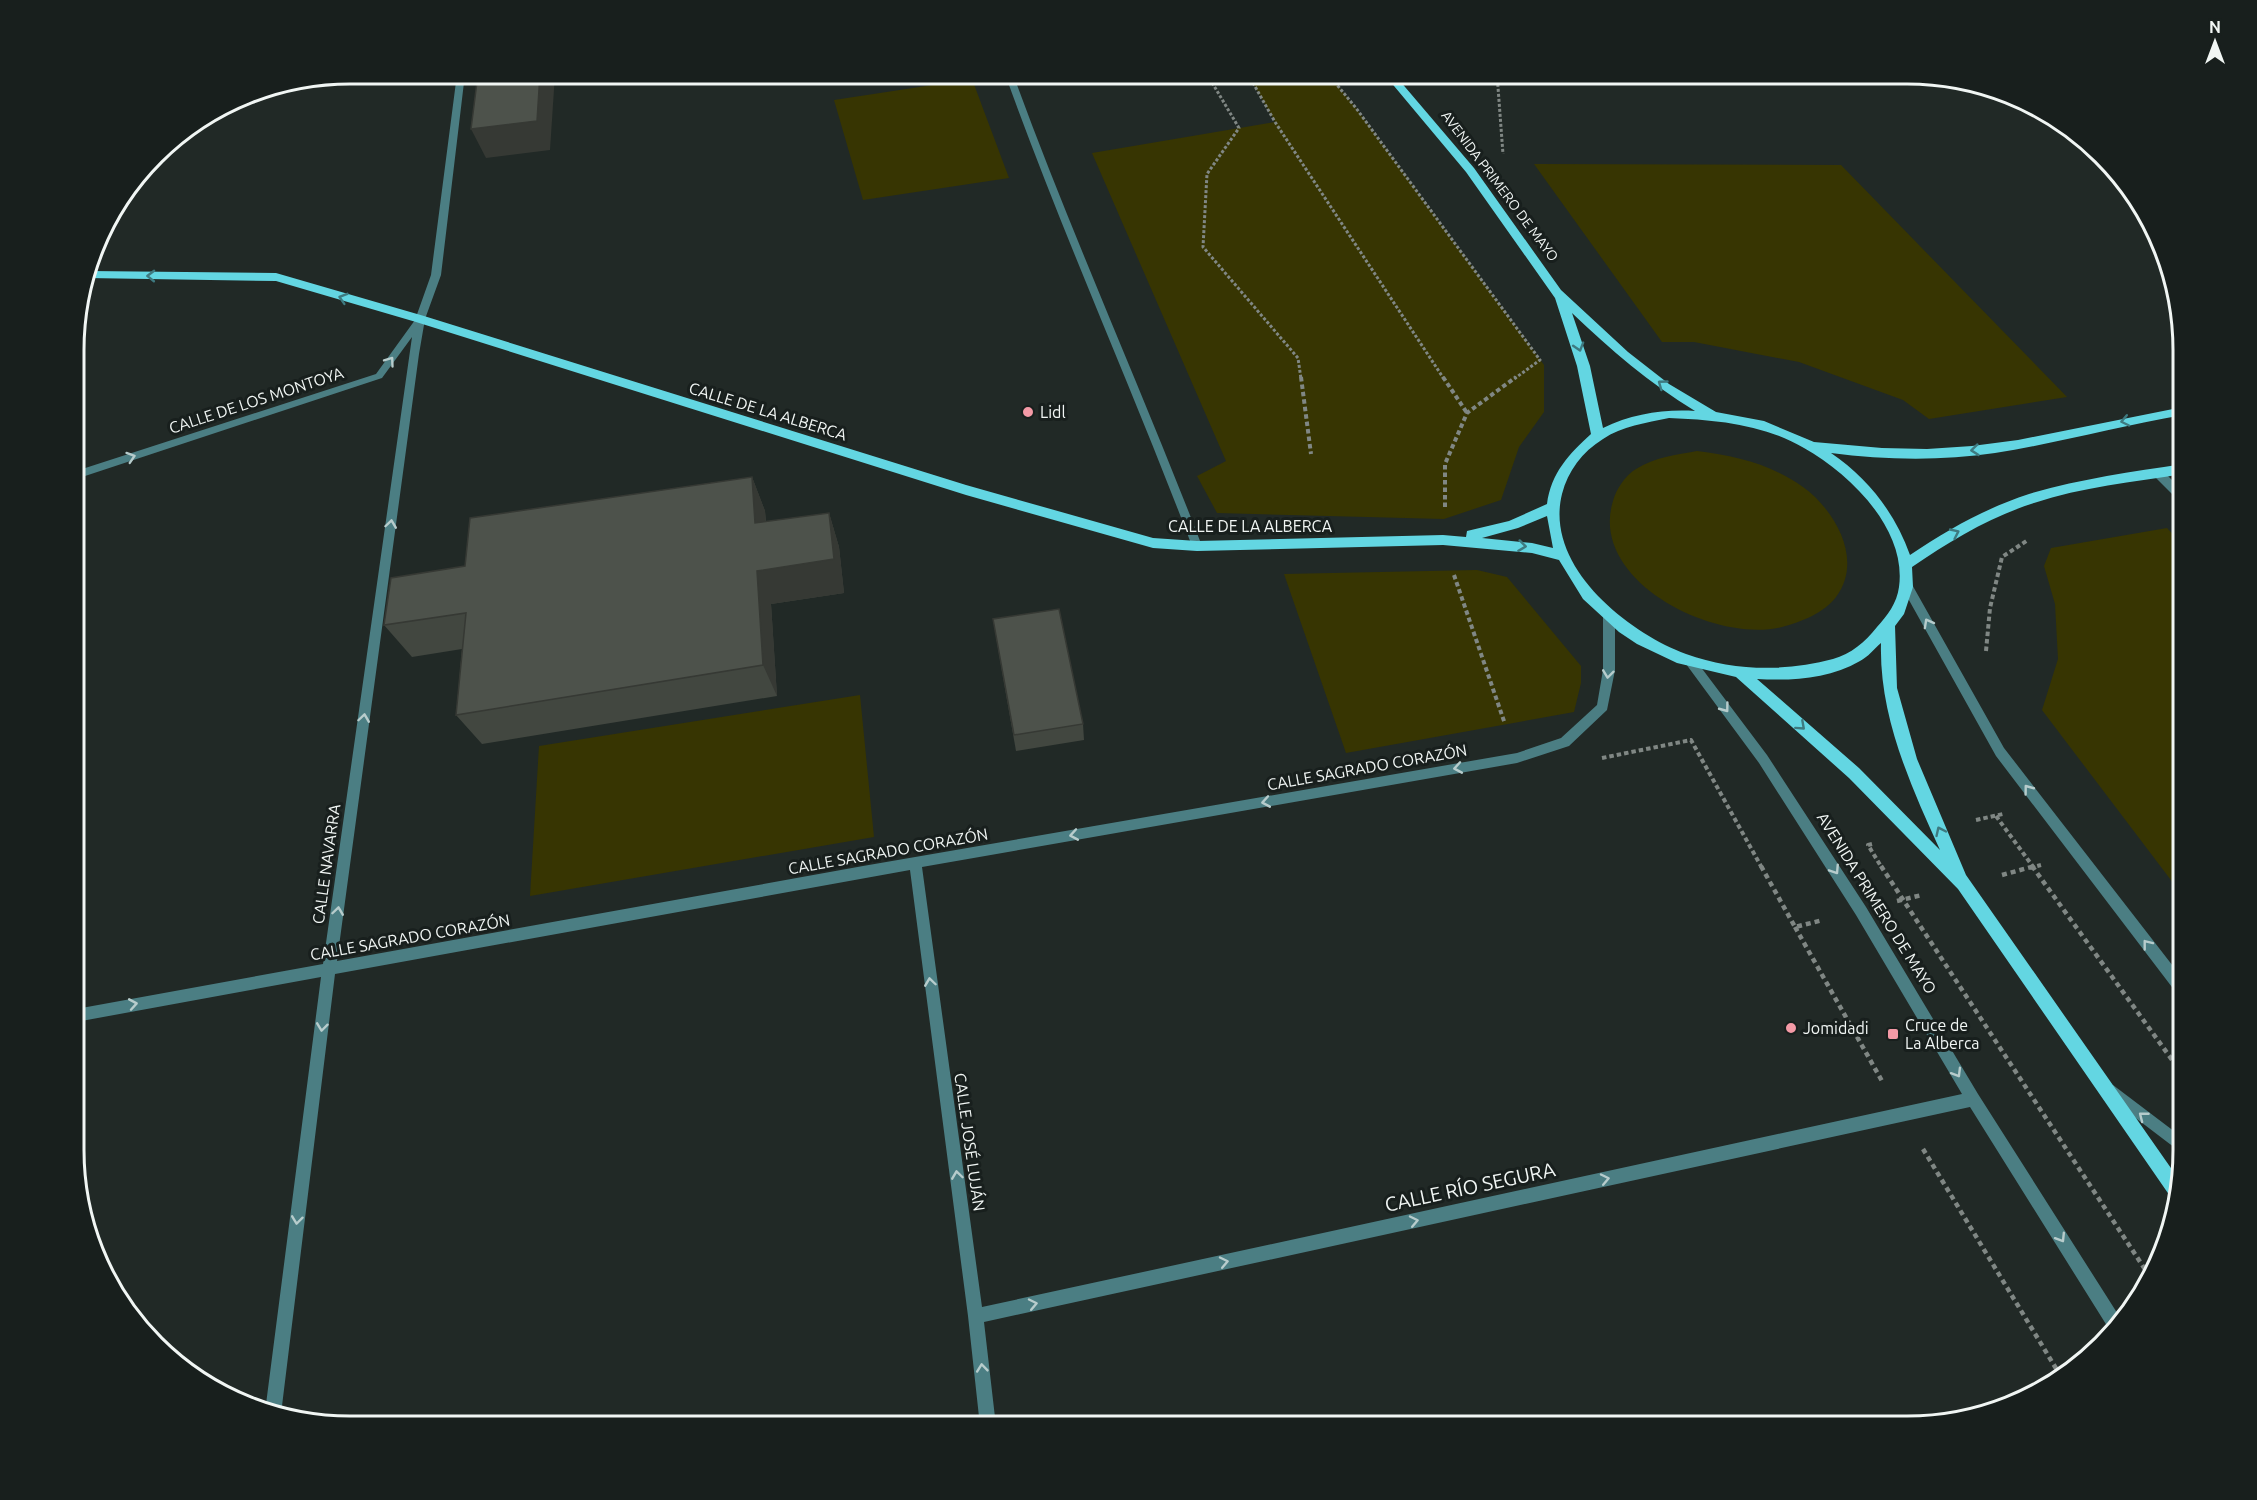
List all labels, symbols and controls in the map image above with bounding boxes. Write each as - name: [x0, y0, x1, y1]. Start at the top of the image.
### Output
- north arrow: [2185, 12, 2245, 72]
- text: N: [2209, 18, 2221, 36]
- street label: AVENIDA PRIMERO DE MAYO: [1438, 108, 1562, 264]
- one-way arrow: [147, 270, 156, 282]
- one-way arrow: [339, 293, 349, 305]
- one-way arrow: [1572, 341, 1584, 352]
- one-way arrow: [383, 357, 394, 368]
- street label: CALLE DE LOS MONTOYA: [167, 363, 346, 437]
- street label: CALLE DE LA ALBERCA: [687, 378, 850, 444]
- one-way arrow: [1657, 380, 1668, 391]
- place label: Lidl: [1040, 403, 1066, 421]
- marker: Lidl: [1021, 405, 1035, 419]
- one-way arrow: [2121, 414, 2131, 427]
- one-way arrow: [1970, 444, 1979, 456]
- one-way arrow: [125, 451, 136, 464]
- street label: CALLE DE LA ALBERCA: [1168, 517, 1333, 535]
- one-way arrow: [384, 520, 396, 529]
- one-way arrow: [1949, 528, 1960, 540]
- one-way arrow: [1518, 540, 1527, 552]
- one-way arrow: [1924, 618, 1935, 629]
- one-way arrow: [1602, 670, 1615, 679]
- one-way arrow: [1718, 702, 1729, 713]
- one-way arrow: [358, 713, 370, 722]
- one-way arrow: [1795, 719, 1805, 730]
- street label: CALLE SAGRADO CORAZÓN: [1265, 740, 1468, 793]
- one-way arrow: [1453, 761, 1463, 774]
- one-way arrow: [2025, 785, 2036, 796]
- one-way arrow: [1261, 795, 1271, 808]
- street label: CALLE NAVARRA: [309, 802, 343, 925]
- street label: AVENIDA PRIMERO DE MAYO: [1814, 809, 1940, 997]
- street label: CALLE SAGRADO CORAZÓN: [786, 824, 989, 877]
- one-way arrow: [1935, 826, 1947, 837]
- one-way arrow: [1069, 829, 1078, 841]
- one-way arrow: [1827, 863, 1838, 874]
- one-way arrow: [331, 906, 343, 915]
- street label: CALLE SAGRADO CORAZÓN: [308, 910, 511, 963]
- one-way arrow: [2144, 940, 2155, 951]
- one-way arrow: [925, 977, 937, 986]
- one-way arrow: [128, 998, 138, 1011]
- place label: Cruce de La Alberca: [1905, 1016, 1980, 1052]
- place label: Jomidadi: [1803, 1019, 1869, 1037]
- marker: Jomidadi: [1784, 1021, 1798, 1035]
- one-way arrow: [316, 1022, 329, 1031]
- marker: Cruce de La Alberca: [1886, 1027, 1900, 1041]
- one-way arrow: [1950, 1067, 1961, 1077]
- street label: CALLE JOSÉ LUJÁN: [951, 1071, 991, 1212]
- one-way arrow: [2139, 1112, 2150, 1123]
- street label: CALLE RÍO SEGURA: [1382, 1157, 1557, 1216]
- one-way arrow: [951, 1170, 963, 1179]
- one-way arrow: [1599, 1173, 1609, 1186]
- one-way arrow: [1409, 1215, 1419, 1228]
- one-way arrow: [292, 1216, 304, 1225]
- one-way arrow: [2053, 1232, 2065, 1242]
- one-way arrow: [1218, 1256, 1228, 1269]
- one-way arrow: [1028, 1298, 1038, 1311]
- one-way arrow: [976, 1364, 988, 1373]

